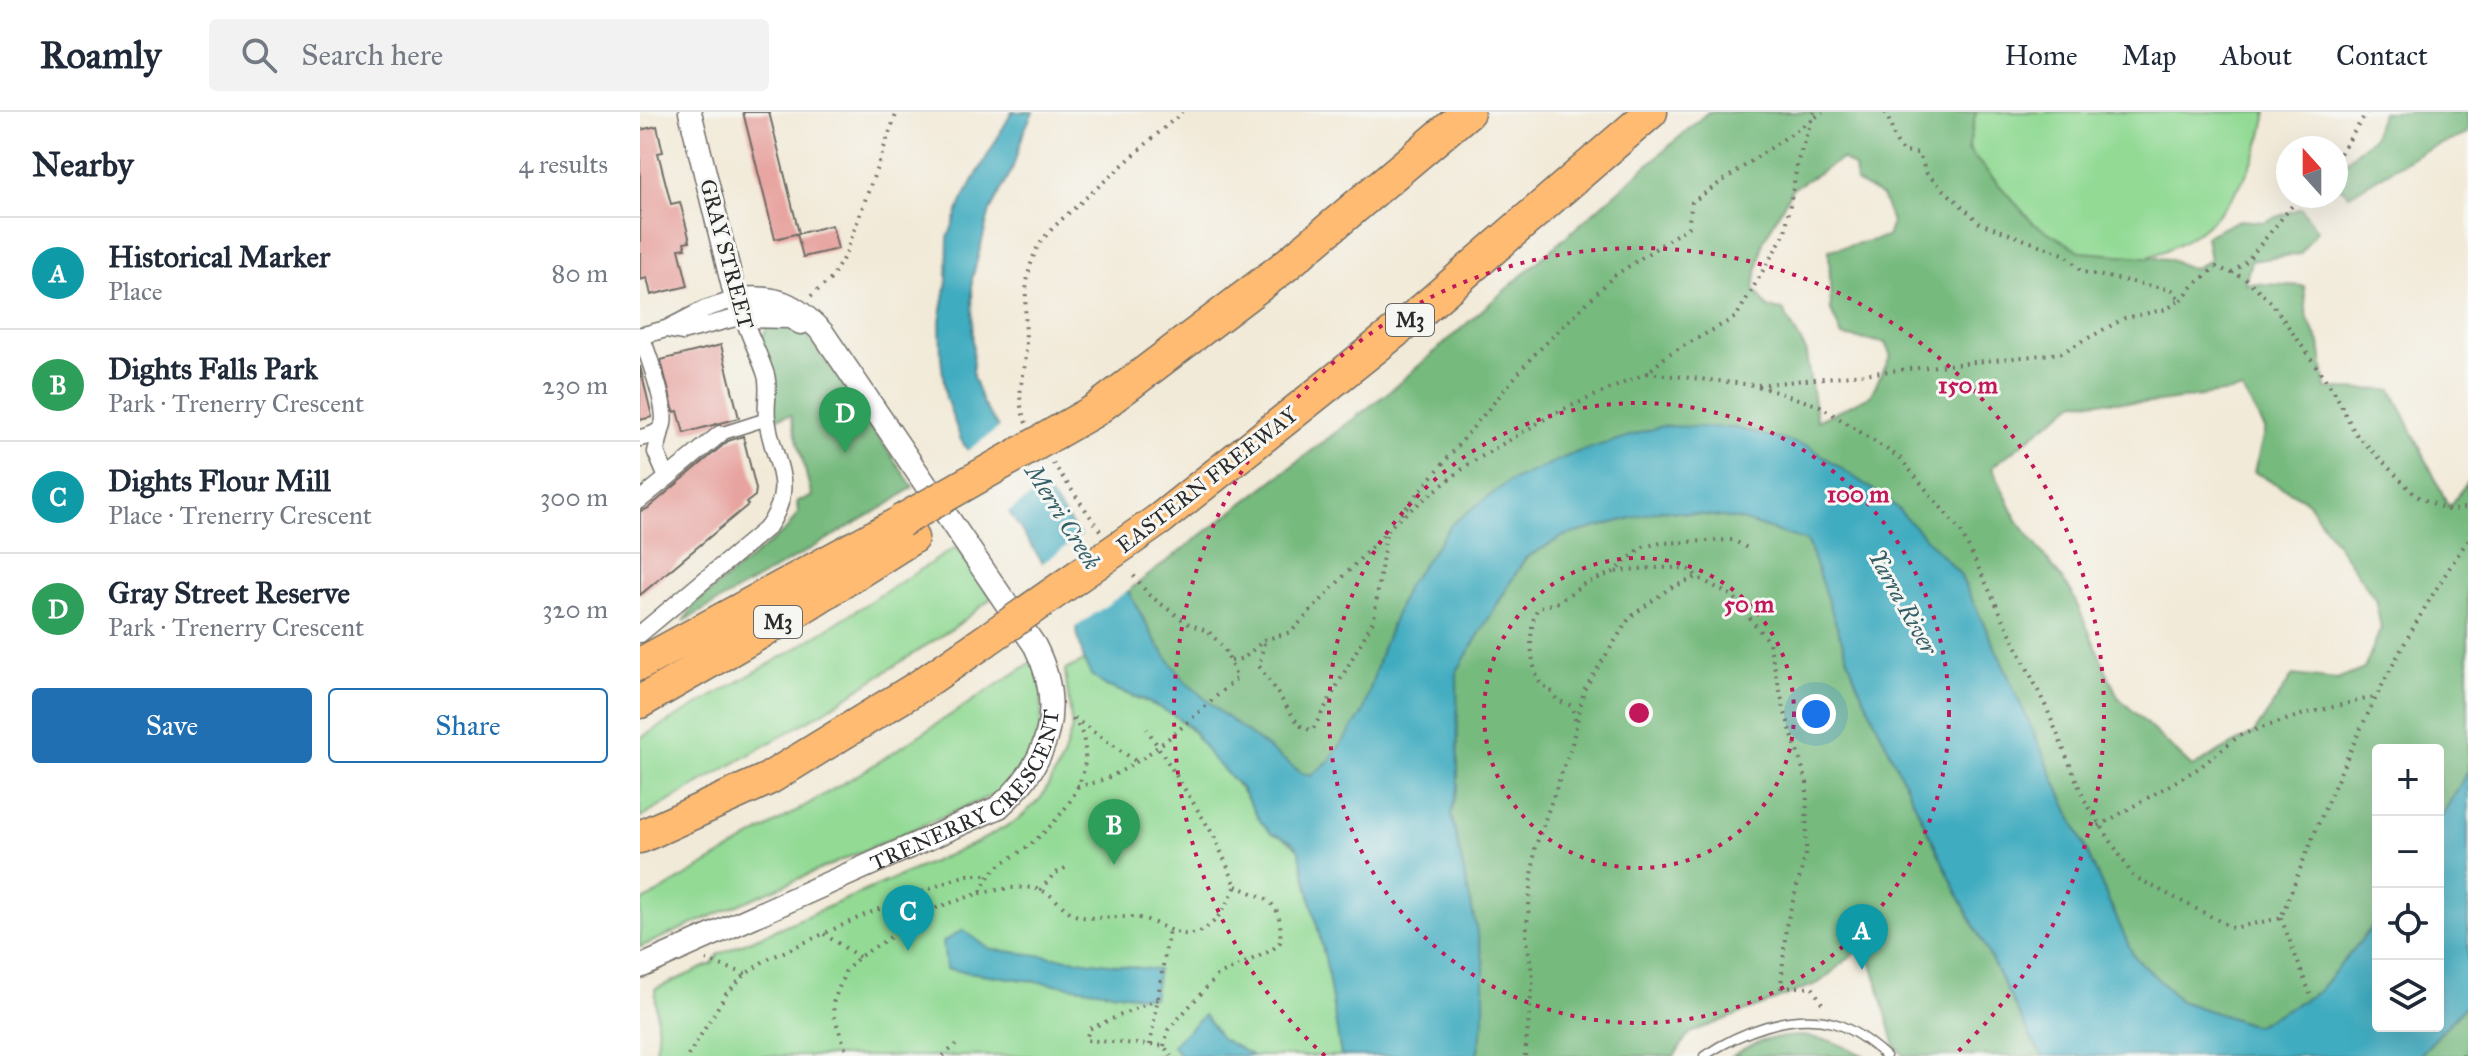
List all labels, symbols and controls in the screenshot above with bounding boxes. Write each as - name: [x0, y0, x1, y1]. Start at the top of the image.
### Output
- search box: [209, 19, 769, 91]
- text: Roamly: [40, 32, 161, 78]
- icon: search: [237, 33, 281, 77]
- text: Search here: [301, 37, 443, 73]
- text: Home: [2005, 38, 2078, 73]
- text: Map: [2122, 38, 2176, 73]
- text: About: [2220, 38, 2292, 73]
- text: Contact: [2336, 38, 2428, 73]
- north arrow: [2276, 136, 2348, 208]
- text: Nearby: [32, 144, 134, 185]
- text: 4 results: [519, 148, 608, 180]
- street label: GRAY STREET: [694, 176, 760, 332]
- text: Historical Marker: [108, 239, 330, 275]
- text: A: [49, 257, 67, 289]
- text: 80 m: [552, 257, 608, 289]
- text: Place: [108, 275, 163, 307]
- road number: M3: [1386, 304, 1434, 336]
- text: Dights Falls Park: [108, 351, 318, 387]
- text: B: [49, 369, 67, 401]
- text: 230 m: [542, 369, 608, 401]
- text: 150 m: [1938, 370, 1999, 400]
- text: Park · Trenerry Crescent: [108, 387, 364, 419]
- pin: D: [819, 387, 871, 453]
- street label: EASTERN FREEWAY: [1111, 400, 1304, 559]
- water label: Merri Creek: [1018, 457, 1107, 575]
- text: Dights Flour Mill: [108, 463, 331, 499]
- text: 100 m: [1827, 479, 1890, 509]
- text: C: [49, 481, 67, 513]
- text: 300 m: [540, 481, 608, 513]
- text: Place · Trenerry Crescent: [108, 499, 372, 531]
- water label: Yarra River: [1862, 544, 1945, 662]
- text: Gray Street Reserve: [108, 575, 350, 611]
- text: 50 m: [1724, 589, 1775, 619]
- text: D: [48, 593, 68, 625]
- text: 320 m: [542, 593, 608, 625]
- road number: M3: [754, 606, 802, 638]
- text: Park · Trenerry Crescent: [108, 611, 364, 643]
- button: Save: [32, 688, 312, 763]
- button: Share: [328, 688, 608, 763]
- your location: [1796, 694, 1836, 734]
- centre of rings: [1625, 699, 1653, 727]
- street label: TRENERRY CRESCENT: [866, 708, 1064, 876]
- map controls: [2372, 744, 2444, 1032]
- button: +: [2372, 744, 2444, 816]
- pin: B: [1088, 799, 1140, 865]
- button: −: [2372, 816, 2444, 888]
- pin: C: [882, 885, 934, 951]
- button: locate: [2372, 888, 2444, 960]
- pin: A: [1836, 904, 1888, 970]
- button: layers: [2372, 960, 2444, 1032]

